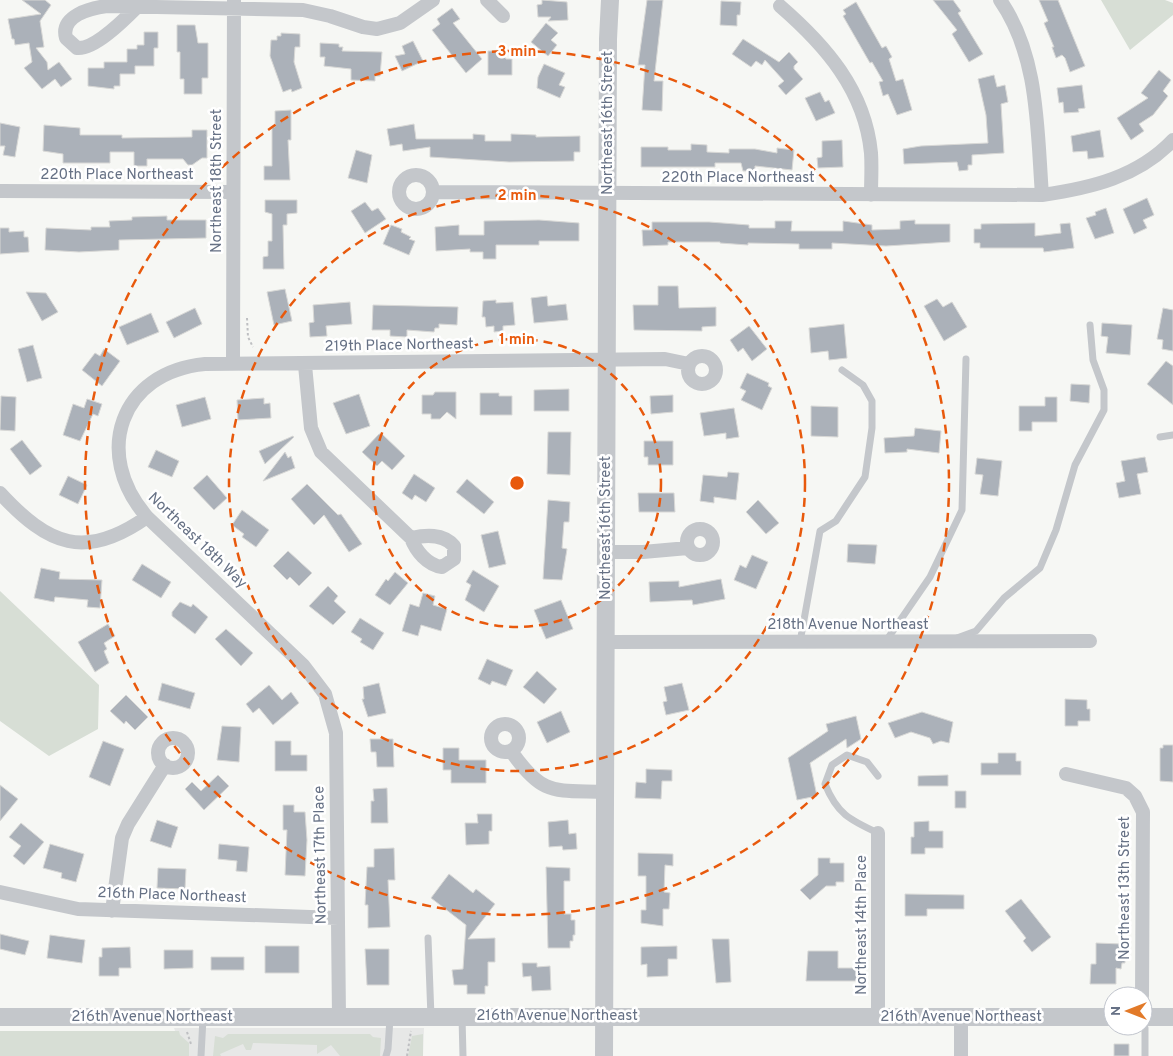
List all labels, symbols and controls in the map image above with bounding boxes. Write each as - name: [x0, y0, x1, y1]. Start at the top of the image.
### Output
- text: 3 min: [497, 43, 537, 62]
- street label: Northeast 16th Street: [599, 51, 618, 195]
- street label: Northeast 18th Street: [208, 109, 227, 253]
- street label: 220th Place Northeast: [40, 166, 194, 185]
- street label: 220th Place Northeast: [661, 169, 815, 188]
- text: 2 min: [497, 187, 537, 206]
- text: 1 min: [499, 331, 535, 350]
- street label: 219th Place Northeast: [324, 335, 474, 357]
- street label: Northeast 16th Street: [597, 456, 616, 600]
- centre of rings: [508, 474, 526, 492]
- street label: Northeast 18th Way: [143, 489, 251, 593]
- street label: 218th Avenue Northeast: [767, 616, 929, 635]
- street label: Northeast 17th Place: [310, 786, 332, 924]
- street label: Northeast 13th Street: [1116, 816, 1135, 960]
- street label: Northeast 14th Place: [853, 855, 872, 995]
- street label: 216th Place Northeast: [97, 884, 247, 908]
- north arrow: [1103, 986, 1153, 1036]
- text: N: [1108, 1006, 1125, 1016]
- street label: 216th Avenue Northeast: [476, 1007, 638, 1026]
- street label: 216th Avenue Northeast: [71, 1008, 233, 1027]
- street label: 216th Avenue Northeast: [880, 1008, 1042, 1027]

